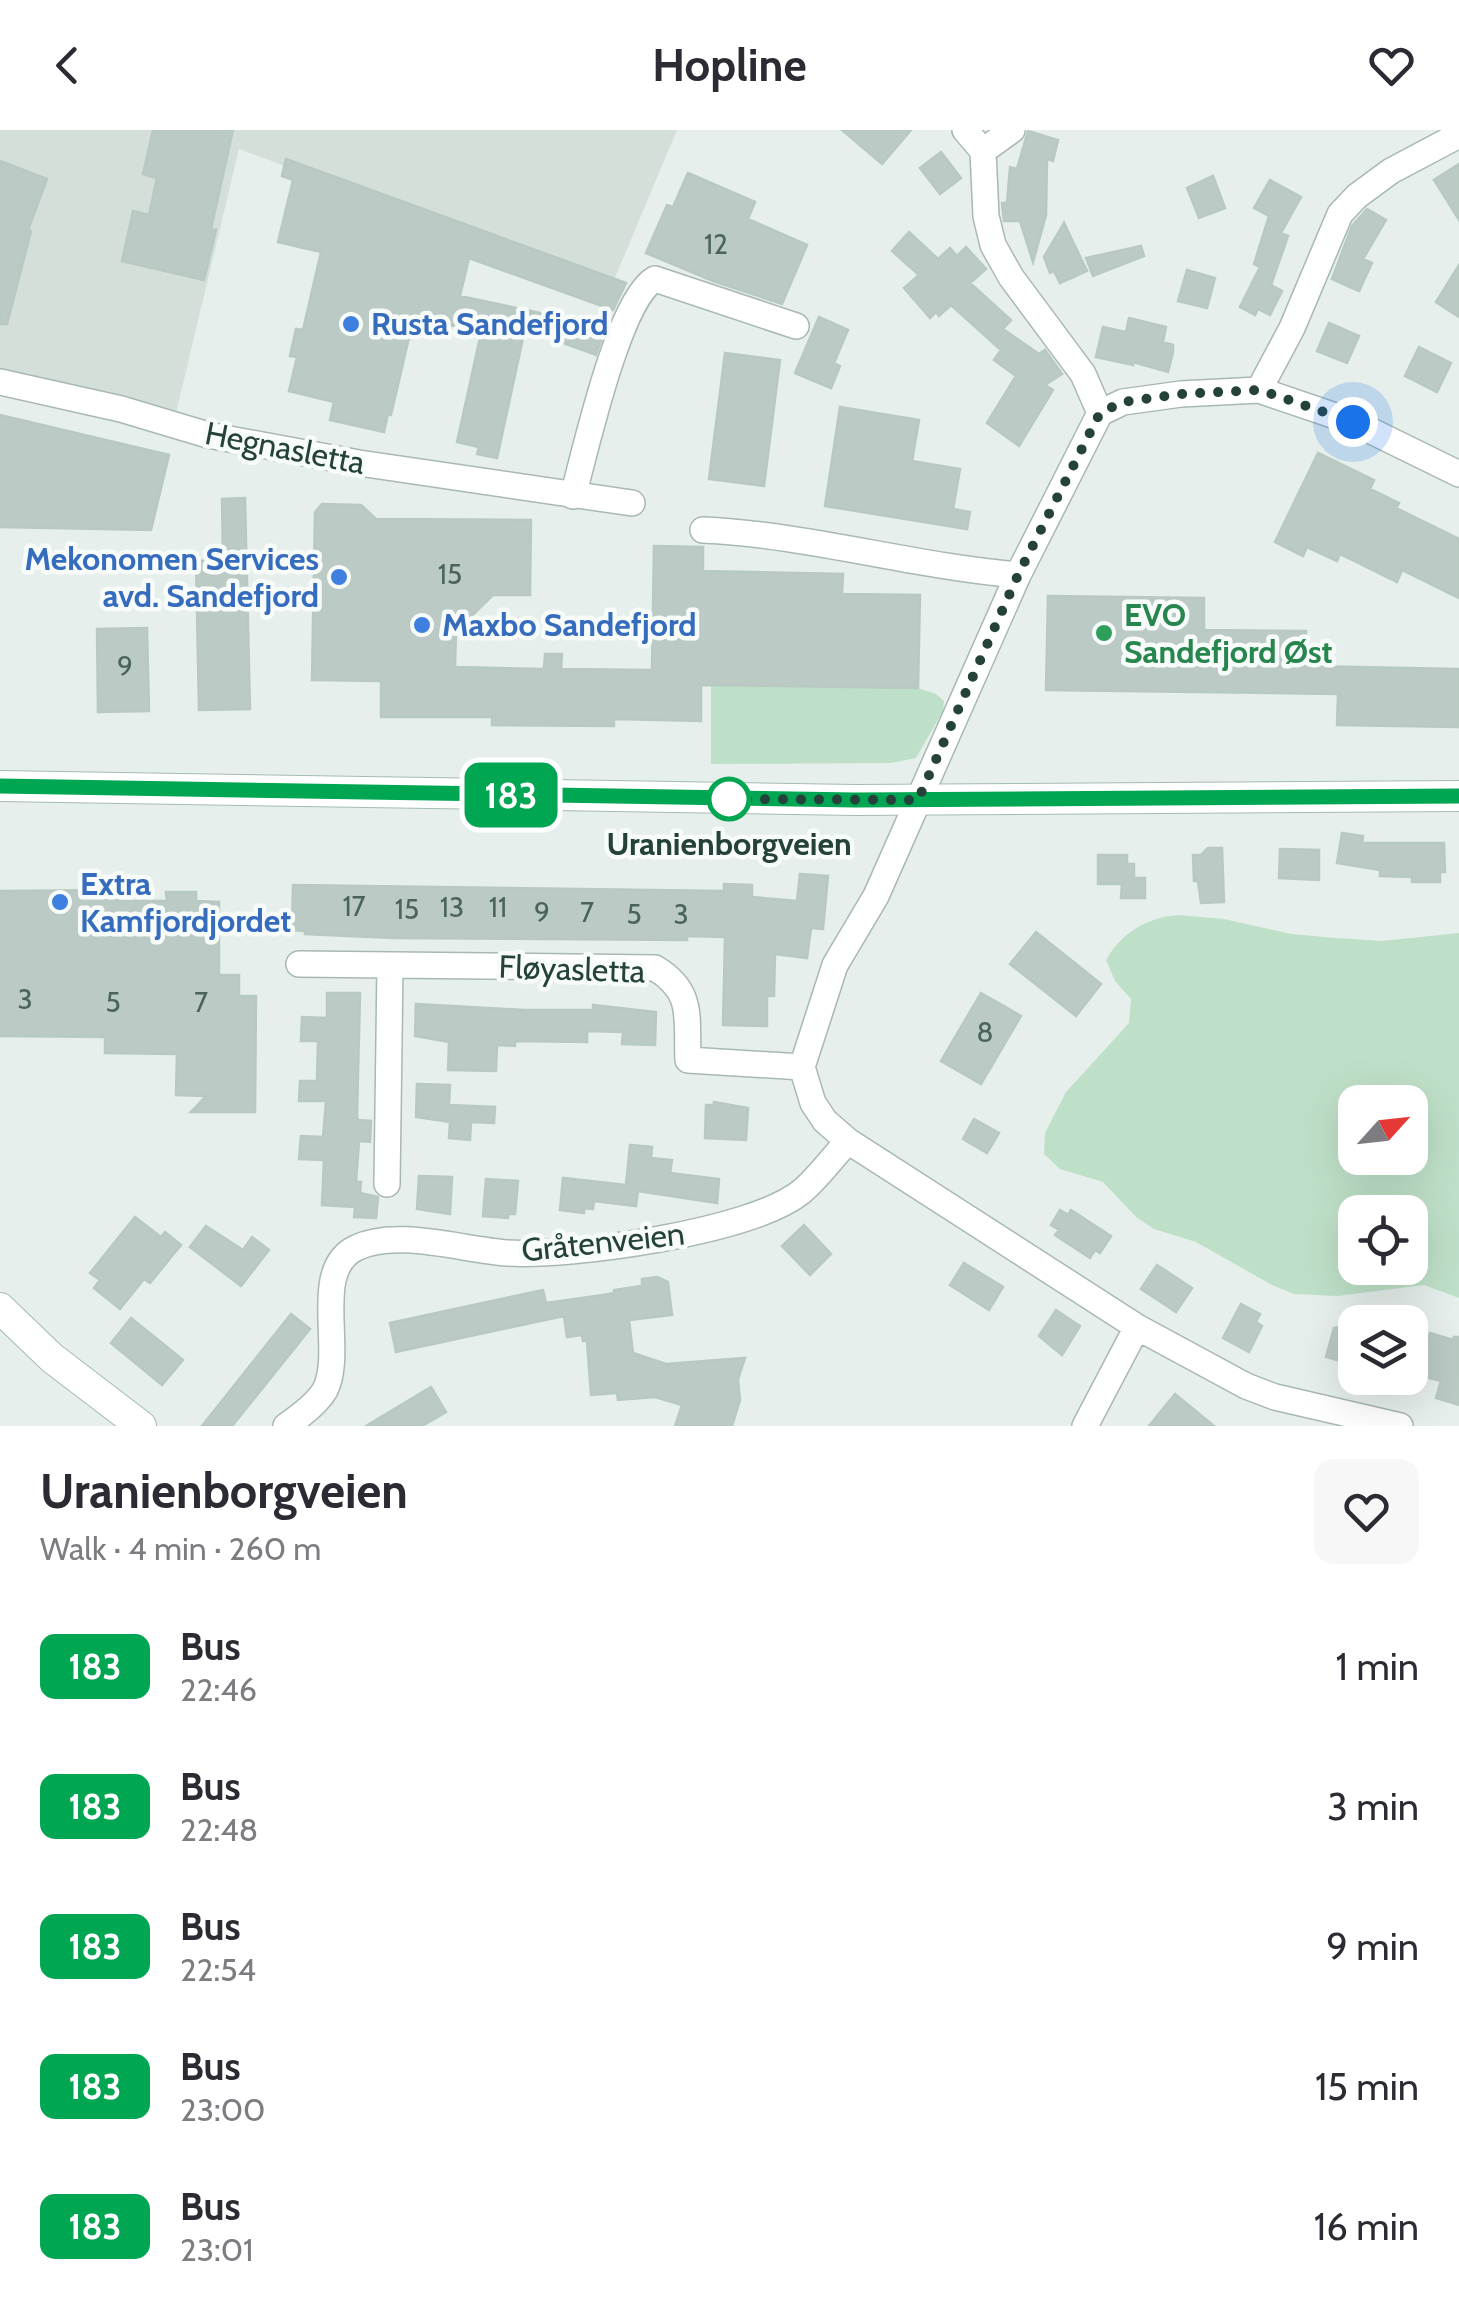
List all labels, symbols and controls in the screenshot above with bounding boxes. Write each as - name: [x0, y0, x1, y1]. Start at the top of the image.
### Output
- icon: back: [40, 38, 95, 93]
- text: Hopline: [652, 38, 807, 92]
- icon: heart: [1364, 38, 1419, 93]
- house number: 12: [704, 227, 728, 261]
- place label: Rusta Sandefjord: [371, 304, 609, 343]
- marker: Rusta Sandefjord: [340, 313, 362, 335]
- your location: [1328, 397, 1378, 447]
- street label: Hegnasletta: [202, 413, 369, 482]
- place label: Mekonomen Services avd. Sandefjord: [25, 539, 319, 615]
- house number: 15: [438, 557, 462, 591]
- marker: Mekonomen Services avd. Sandefjord: [328, 566, 350, 588]
- place label: EVO Sandefjord Øst: [1124, 595, 1333, 671]
- place label: Maxbo Sandefjord: [442, 605, 696, 644]
- marker: Maxbo Sandefjord: [411, 614, 433, 636]
- marker: EVO Sandefjord Øst: [1093, 622, 1115, 644]
- house number: 9: [117, 649, 133, 683]
- line badge: 183: [454, 762, 568, 828]
- text: 183: [485, 774, 537, 817]
- marker: Uranienborgveien: [708, 778, 750, 820]
- place label: Uranienborgveien: [606, 824, 852, 863]
- place label: Extra Kamfjordjordet: [80, 864, 291, 940]
- house number: 17: [342, 889, 366, 923]
- house number: 13: [440, 890, 464, 924]
- house number: 11: [489, 890, 507, 924]
- marker: Extra Kamfjordjordet: [49, 891, 71, 913]
- house number: 15: [395, 892, 419, 926]
- house number: 9: [534, 895, 550, 929]
- house number: 7: [580, 895, 594, 929]
- house number: 5: [626, 897, 642, 931]
- house number: 3: [673, 897, 689, 931]
- street label: Fløyasletta: [498, 946, 647, 991]
- house number: 3: [17, 982, 33, 1016]
- house number: 5: [105, 985, 121, 1019]
- house number: 7: [194, 985, 208, 1019]
- house number: 8: [977, 1015, 993, 1049]
- north arrow: [1338, 1085, 1428, 1175]
- map controls: [1338, 1085, 1428, 1395]
- button: locate: [1338, 1195, 1428, 1285]
- street label: Gråtenveien: [520, 1214, 686, 1269]
- button: layers: [1338, 1305, 1428, 1395]
- button: heart: [1314, 1459, 1419, 1564]
- text: Uranienborgveien: [40, 1462, 408, 1520]
- text: Walk · 4 min · 260 m: [40, 1529, 321, 1568]
- text: Bus: [180, 1623, 241, 1670]
- text: 1 min: [1335, 1643, 1419, 1690]
- text: 183: [69, 1645, 121, 1688]
- text: 22:46: [180, 1670, 257, 1709]
- text: Bus: [180, 1763, 241, 1810]
- text: 3 min: [1327, 1783, 1419, 1830]
- text: 183: [69, 1785, 121, 1828]
- text: 22:48: [180, 1810, 258, 1849]
- text: Bus: [180, 1903, 241, 1950]
- text: 9 min: [1326, 1923, 1419, 1970]
- text: 183: [69, 1925, 121, 1968]
- text: 22:54: [180, 1950, 256, 1989]
- text: Bus: [180, 2043, 241, 2090]
- text: 15 min: [1315, 2063, 1419, 2110]
- text: 183: [69, 2065, 121, 2108]
- text: 23:00: [180, 2090, 265, 2129]
- text: Bus: [180, 2183, 241, 2230]
- text: 16 min: [1314, 2203, 1419, 2250]
- text: 183: [69, 2205, 121, 2248]
- text: 23:01: [180, 2230, 254, 2269]

